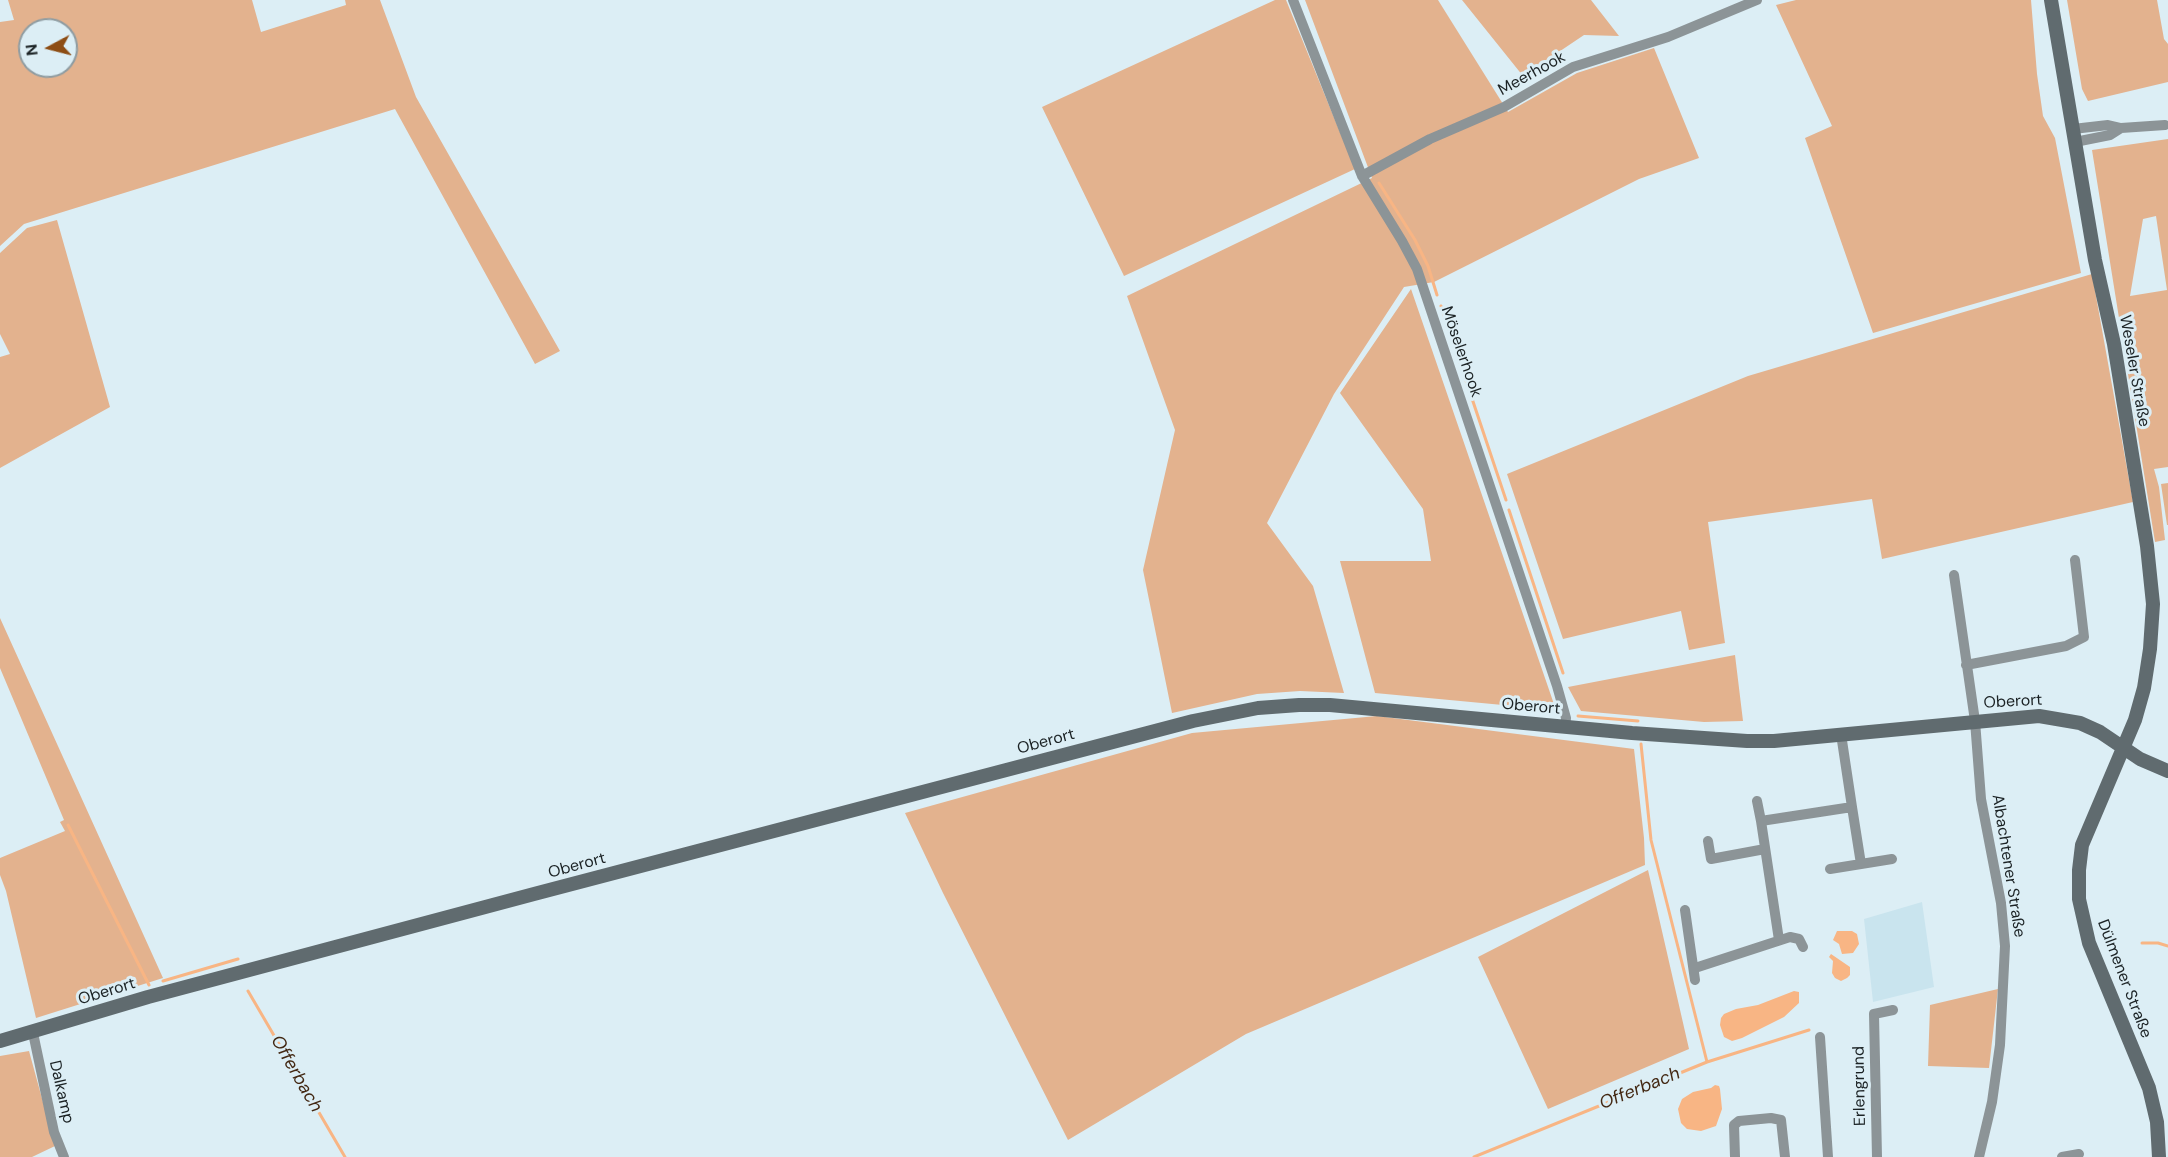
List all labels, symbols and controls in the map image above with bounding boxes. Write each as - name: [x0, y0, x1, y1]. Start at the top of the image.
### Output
- north arrow: [18, 18, 78, 78]
- text: N: [20, 43, 43, 57]
- street label: Meerhook: [1495, 48, 1569, 100]
- street label: Möselerhook: [1436, 304, 1486, 400]
- street label: Weseler Straße: [2115, 314, 2153, 428]
- street label: Oberort: [1983, 691, 2043, 713]
- street label: Oberort: [1501, 695, 1561, 719]
- street label: Oberort: [1015, 725, 1077, 759]
- street label: Albachtener Straße: [1987, 793, 2029, 939]
- street label: Oberort: [546, 849, 608, 883]
- street label: Dülmener Straße: [2093, 917, 2155, 1041]
- street label: Oberort: [76, 974, 138, 1010]
- water label: Offerbach: [265, 1032, 327, 1116]
- street label: Erlengrund: [1850, 1046, 1870, 1126]
- street label: Dalkamp: [44, 1059, 78, 1125]
- water label: Offerbach: [1597, 1063, 1683, 1115]

